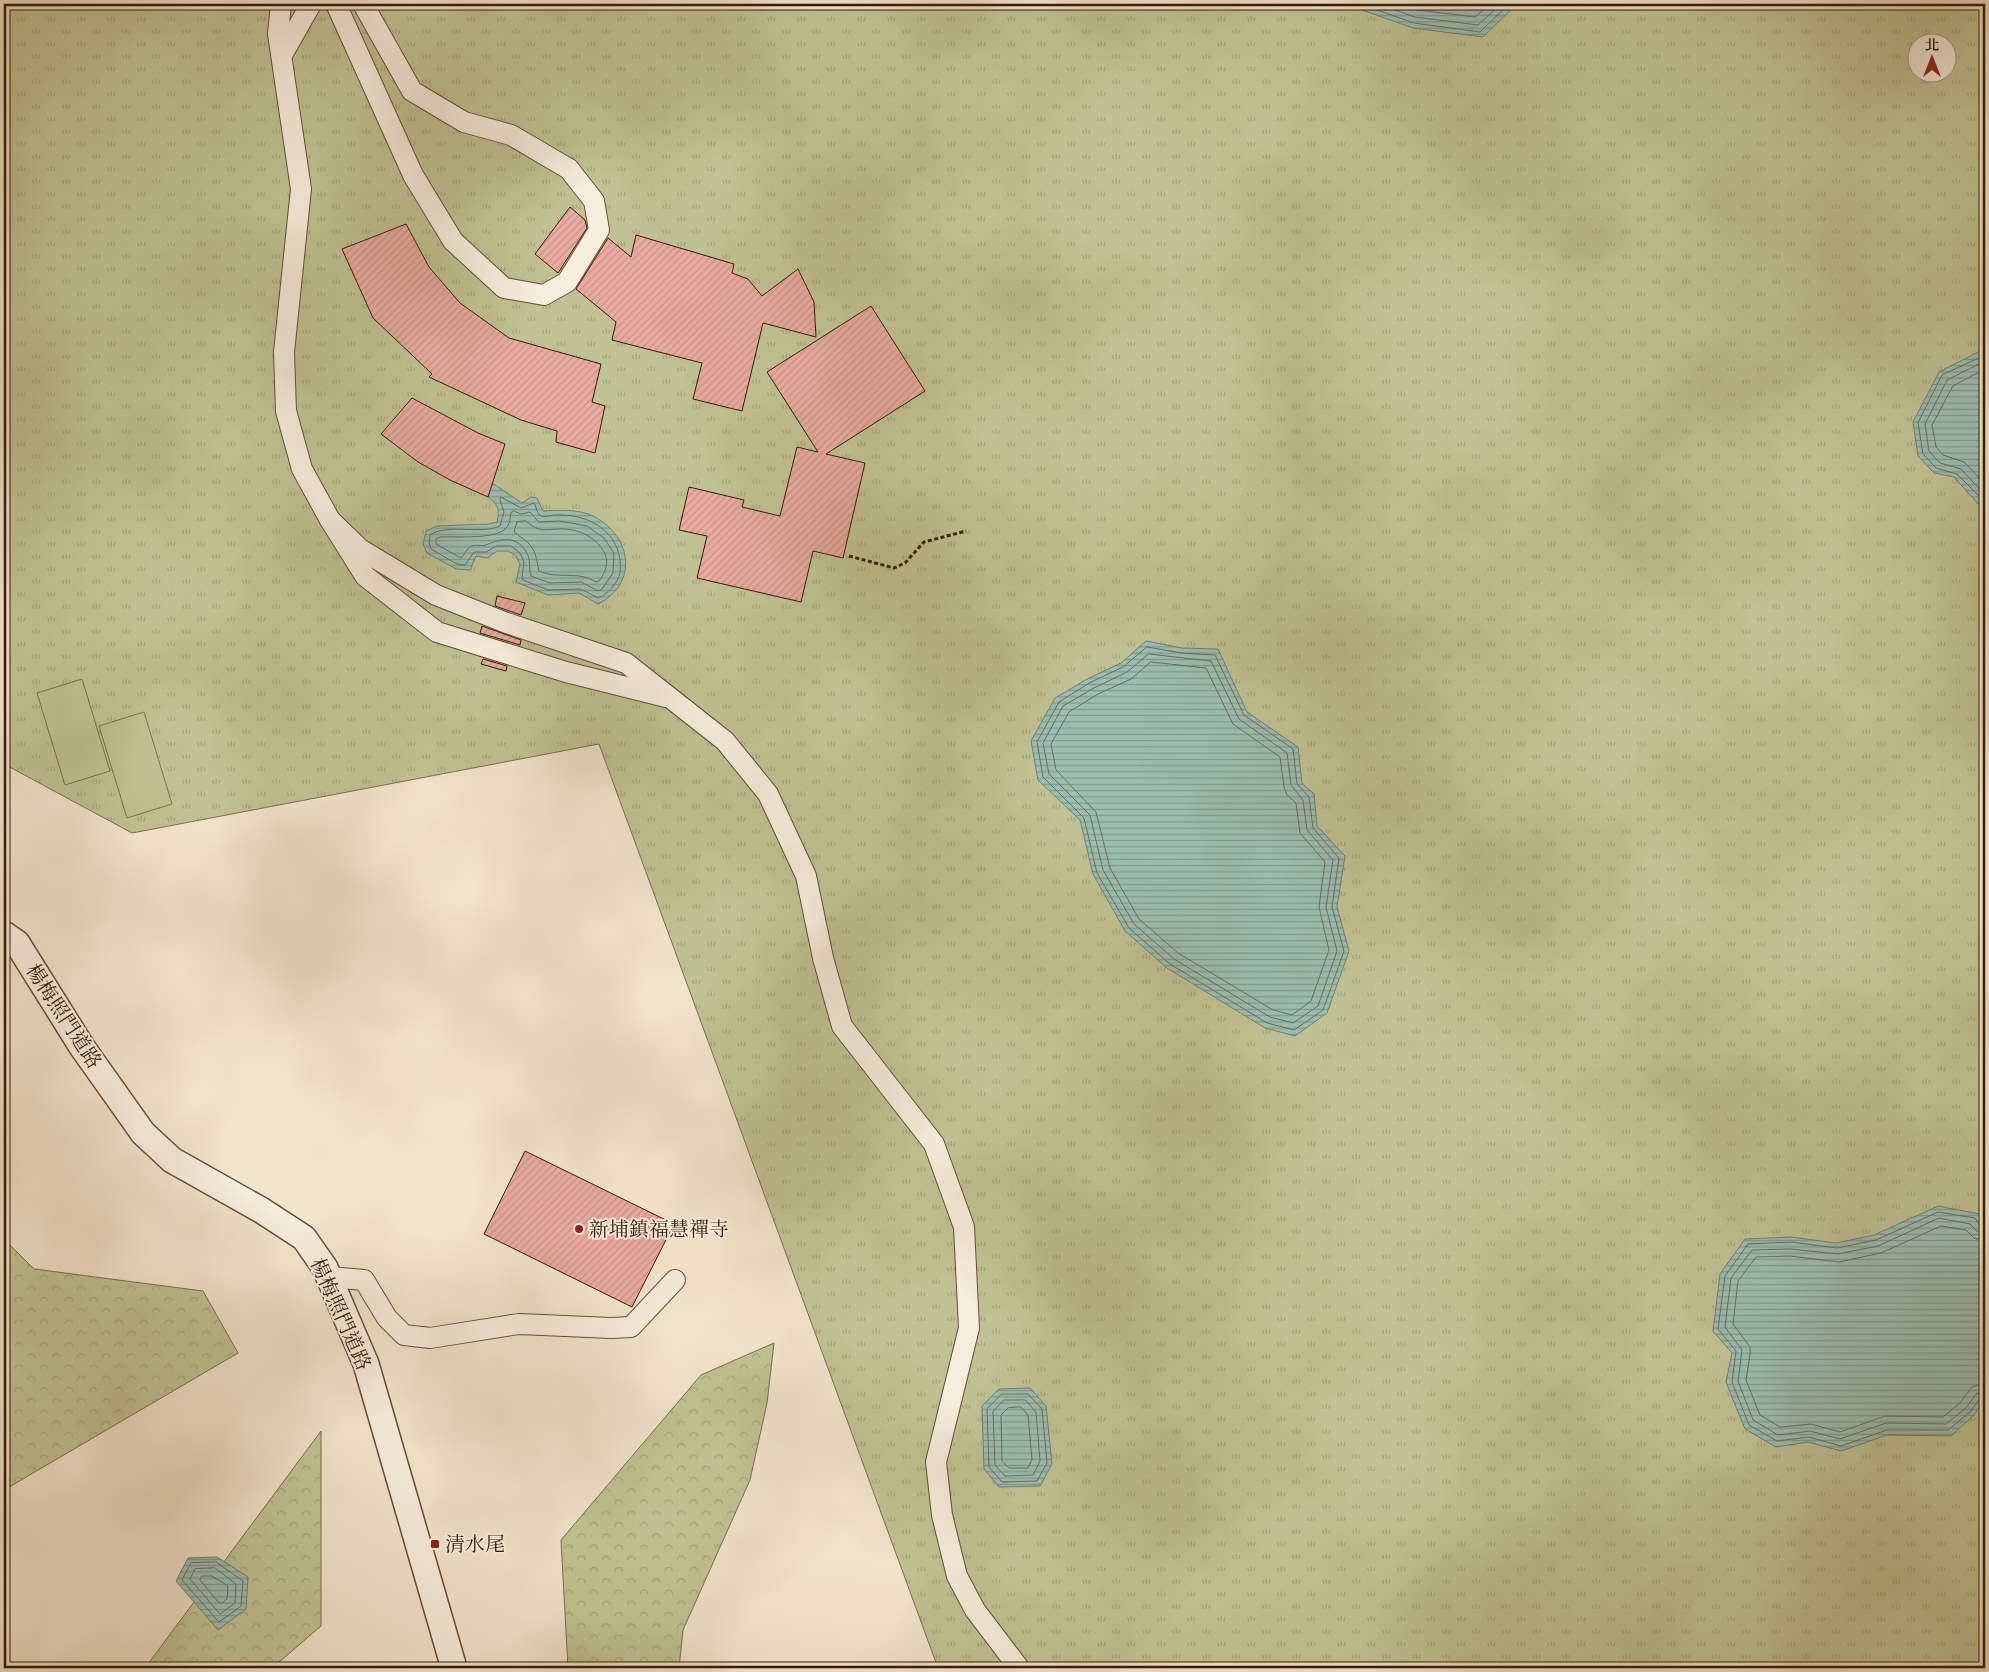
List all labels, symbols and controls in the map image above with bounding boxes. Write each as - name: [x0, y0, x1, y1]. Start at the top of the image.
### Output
- north arrow: [1906, 32, 1956, 82]
- text: 北: [1925, 37, 1939, 54]
- street label: 楊梅照門道路: [21, 959, 107, 1073]
- place label: 新埔鎮福慧禪寺: [589, 1217, 729, 1241]
- marker: 新埔鎮福慧禪寺: [573, 1223, 585, 1235]
- street label: 楊梅照門道路: [306, 1254, 376, 1374]
- place label: 清水尾: [445, 1532, 505, 1556]
- marker: 清水尾: [429, 1538, 441, 1550]

